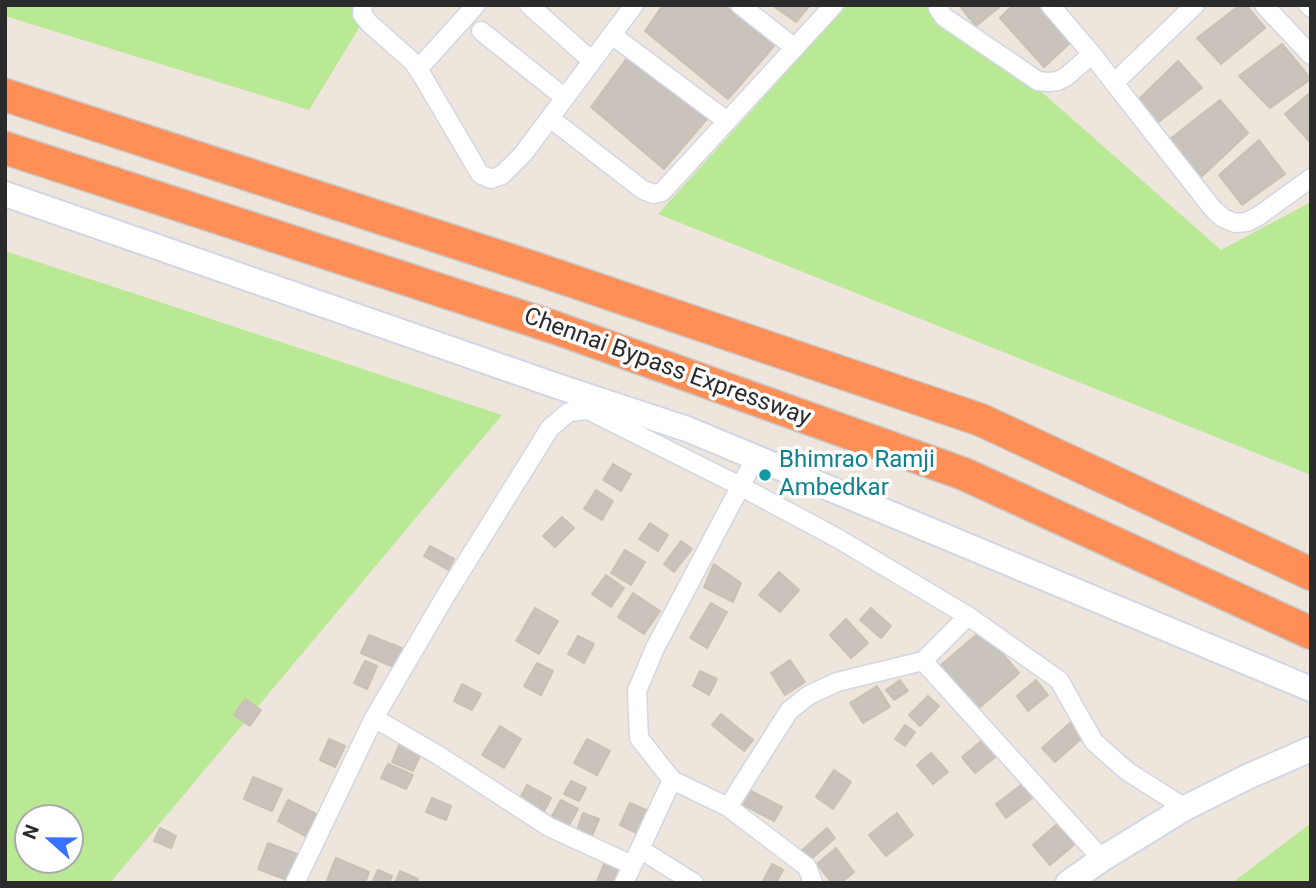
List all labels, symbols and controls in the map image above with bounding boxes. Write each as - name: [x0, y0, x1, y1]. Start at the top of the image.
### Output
- street label: Chennai Bypass Expressway: [520, 303, 814, 433]
- place label: Bhimrao Ramji Ambedkar: [779, 447, 935, 503]
- marker: Bhimrao Ramji Ambedkar: [757, 467, 773, 483]
- north arrow: [14, 804, 84, 874]
- text: N: [18, 822, 44, 842]

